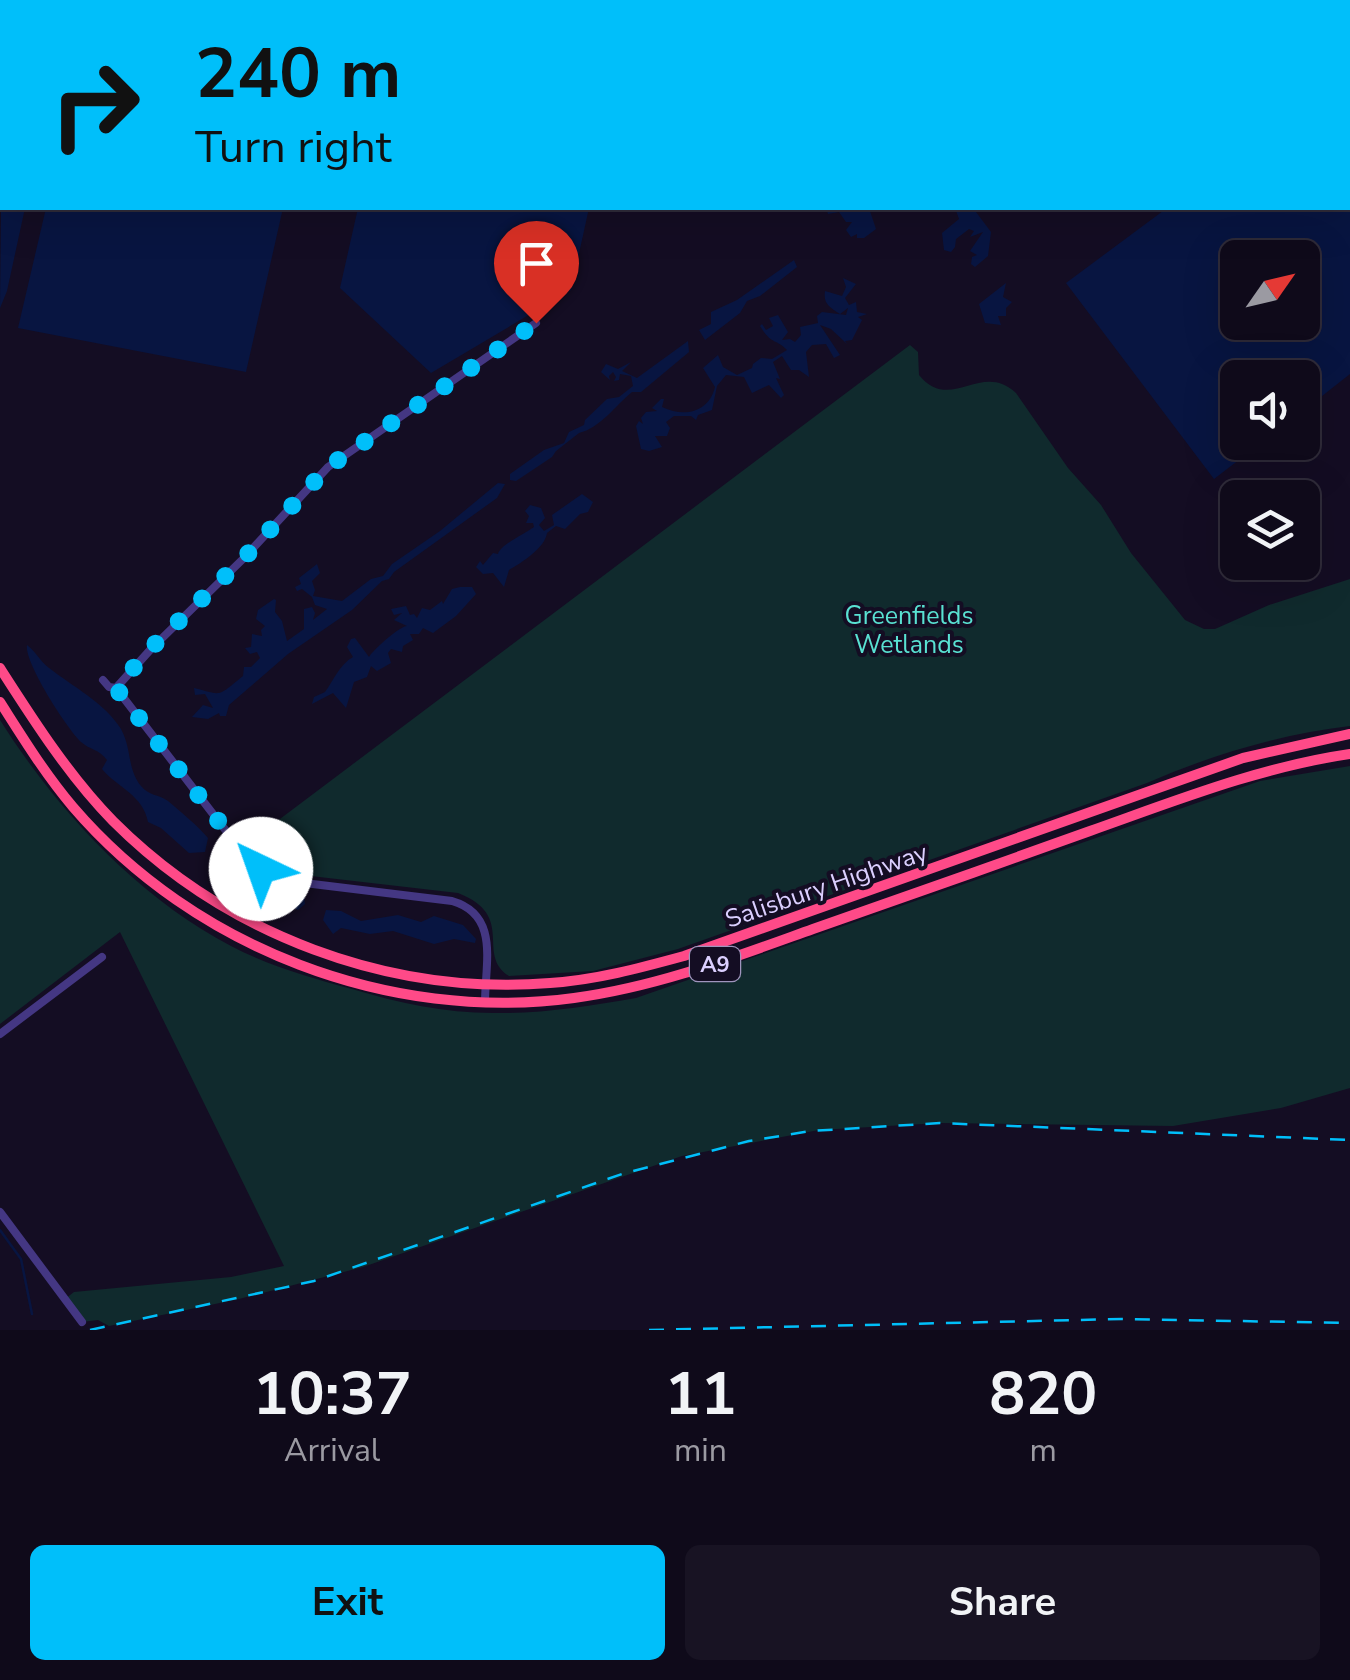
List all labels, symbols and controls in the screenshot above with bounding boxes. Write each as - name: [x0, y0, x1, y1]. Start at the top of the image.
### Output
- text: 240 m: [195, 26, 401, 122]
- icon: right: [30, 40, 160, 170]
- text: Turn right: [195, 117, 392, 178]
- pin: [494, 221, 579, 324]
- icon: arrive: [509, 236, 564, 291]
- north arrow: [1220, 240, 1320, 340]
- map controls: [1220, 240, 1320, 580]
- button: sound: [1220, 360, 1320, 460]
- button: layers: [1220, 480, 1320, 580]
- park label: Greenfields Wetlands: [845, 599, 973, 662]
- position arrow: [209, 817, 313, 921]
- street label: Salisbury Highway: [721, 835, 932, 936]
- road number: A9: [690, 947, 740, 981]
- text: 10:37: [253, 1353, 412, 1435]
- text: 11: [664, 1353, 736, 1435]
- text: 820: [989, 1353, 1097, 1435]
- text: Arrival: [284, 1429, 380, 1472]
- text: min: [674, 1429, 727, 1472]
- text: m: [1029, 1429, 1057, 1472]
- button: Exit: [30, 1545, 665, 1660]
- button: Share: [685, 1545, 1320, 1660]

